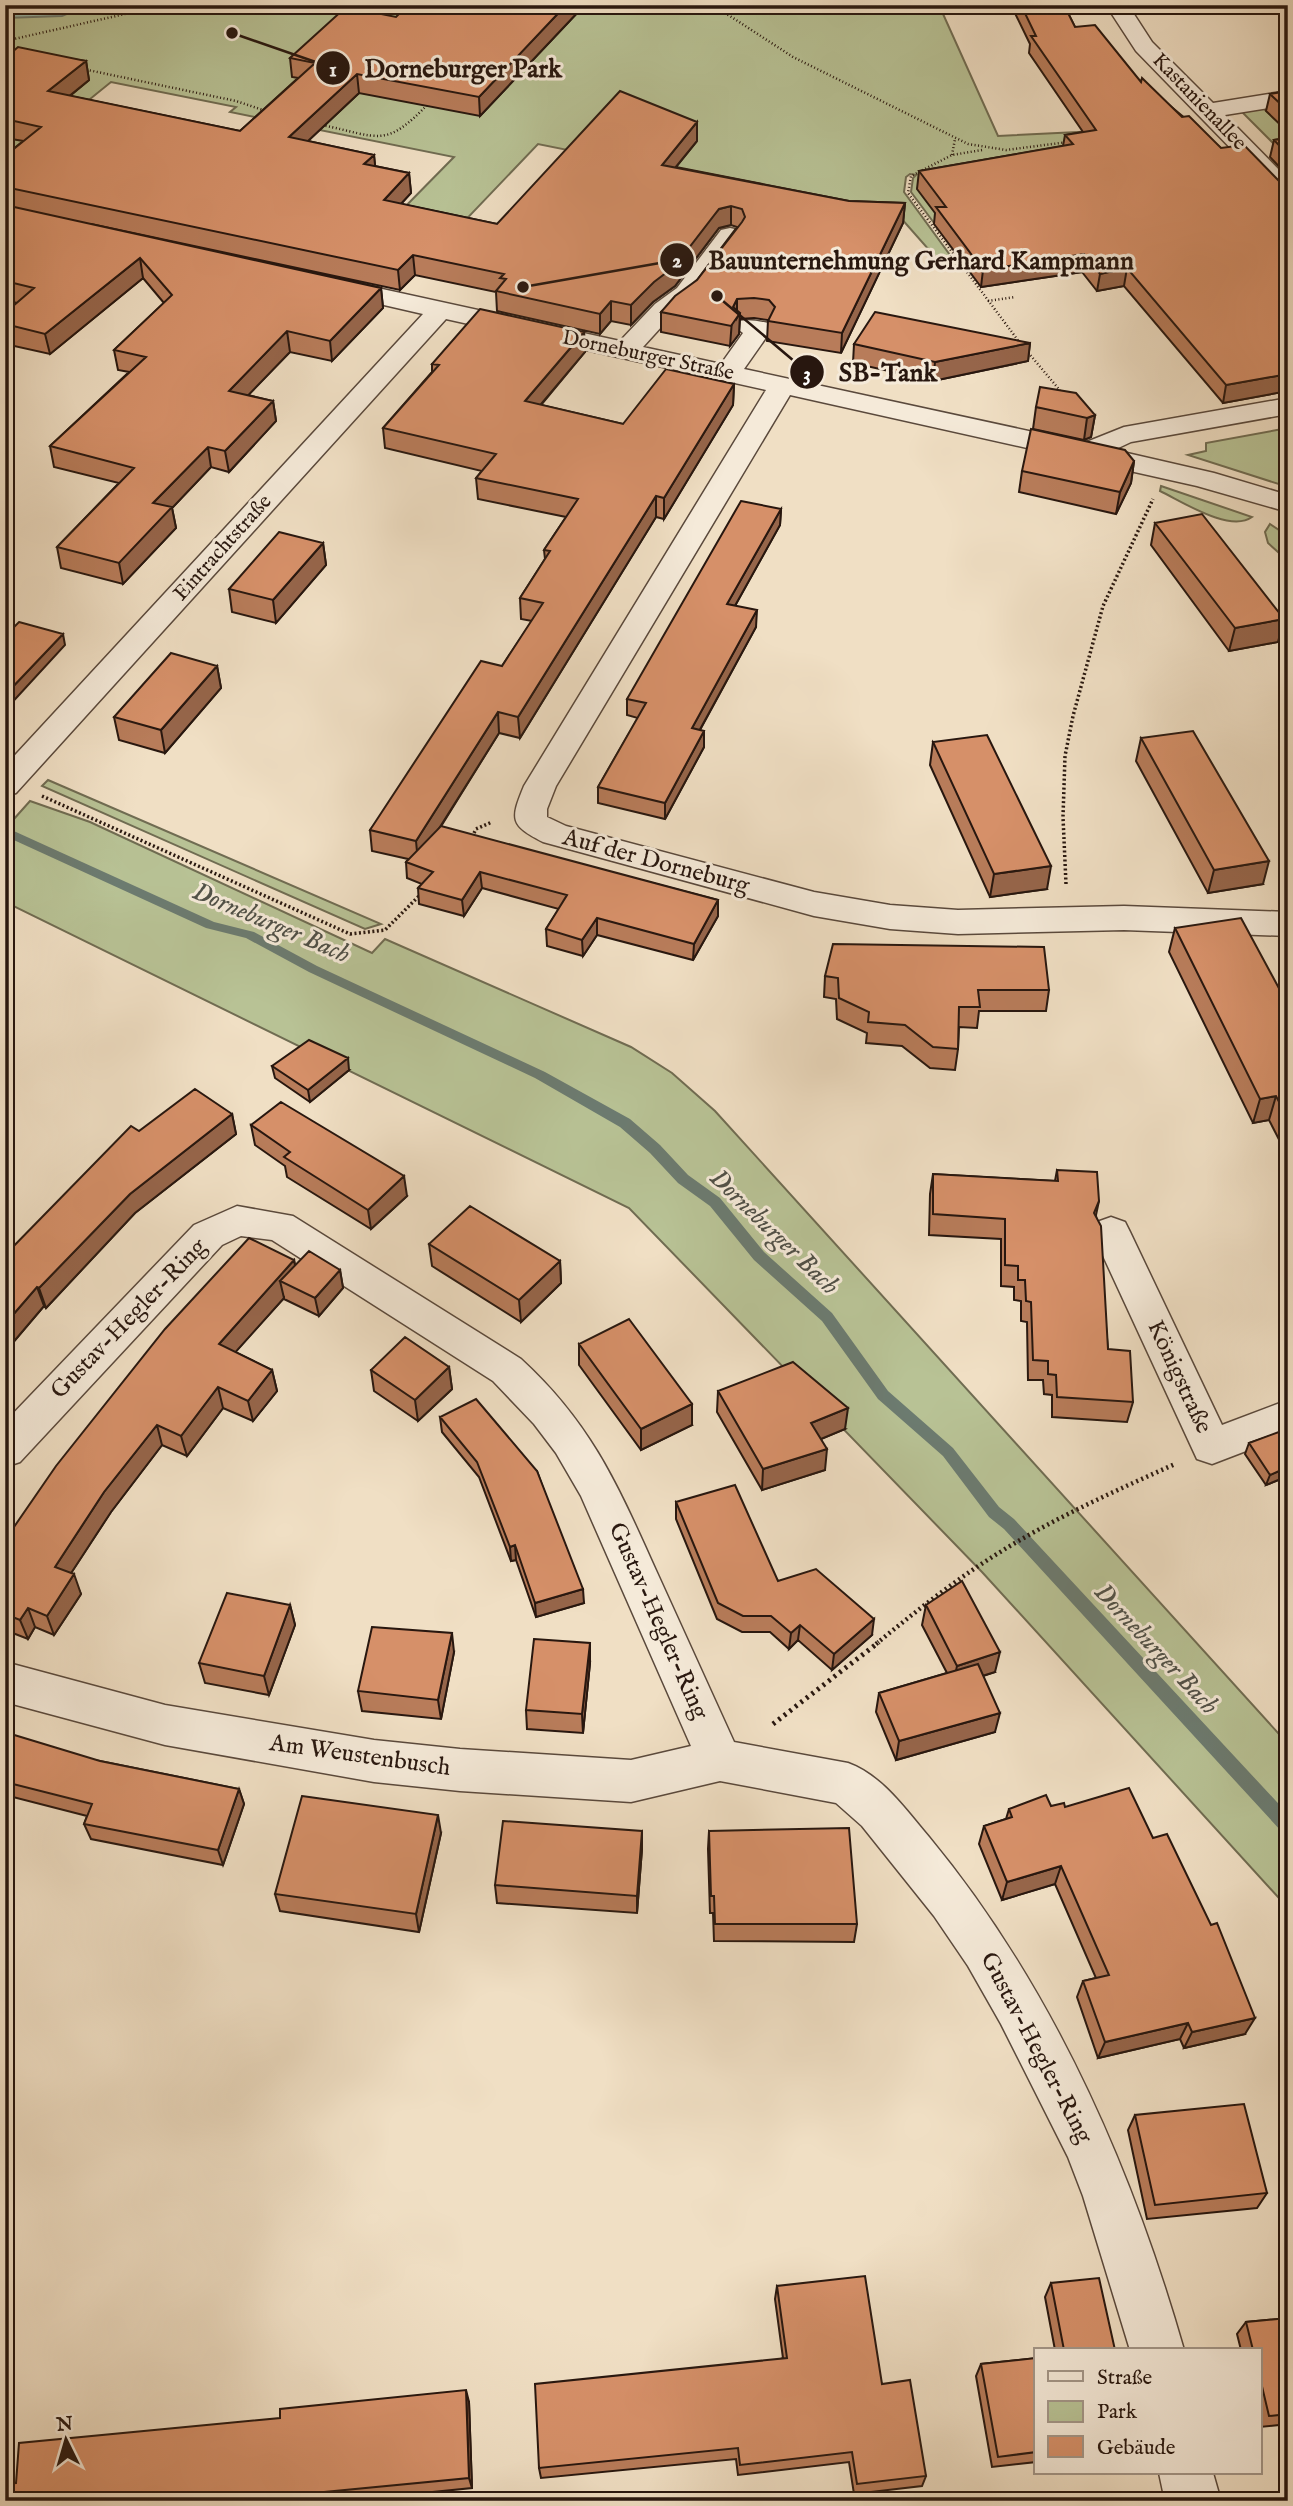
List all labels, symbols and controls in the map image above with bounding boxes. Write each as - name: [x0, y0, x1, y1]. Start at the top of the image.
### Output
- callout: Dorneburger Park: [315, 45, 576, 92]
- street label: Kastanienallee: [1146, 48, 1252, 157]
- text: Dorneburger Park: [364, 53, 563, 86]
- text: 1: [329, 57, 337, 84]
- callout: Bauunternehmung Gerhard Kampmann: [659, 237, 1148, 284]
- text: Bauunternehmung Gerhard Kampmann: [708, 245, 1134, 278]
- text: 2: [672, 248, 682, 275]
- street label: Dorneburger Straße: [560, 325, 737, 387]
- callout: SB-Tank: [790, 349, 951, 396]
- text: SB-Tank: [839, 357, 938, 390]
- text: 3: [803, 361, 811, 388]
- street label: Eintrachtstraße: [168, 489, 278, 607]
- street label: Auf der Dorneburg: [558, 822, 754, 902]
- water label: Dorneburger Bach: [187, 875, 355, 972]
- water label: Dorneburger Bach: [702, 1162, 846, 1303]
- street label: Gustav-Hegler-Ring: [44, 1231, 215, 1406]
- street label: Königstraße: [1139, 1315, 1219, 1439]
- street label: Gustav-Hegler-Ring: [601, 1518, 716, 1725]
- water label: Dorneburger Bach: [1086, 1576, 1225, 1722]
- street label: Am Weustenbusch: [267, 1728, 453, 1784]
- street label: Gustav-Hegler-Ring: [972, 1947, 1100, 2150]
- legend: [1034, 2348, 1262, 2474]
- text: Straße: [1097, 2365, 1153, 2392]
- text: Park: [1097, 2399, 1138, 2426]
- north arrow: [32, 2404, 102, 2474]
- text: N: [54, 2412, 74, 2438]
- text: Gebäude: [1097, 2435, 1176, 2462]

